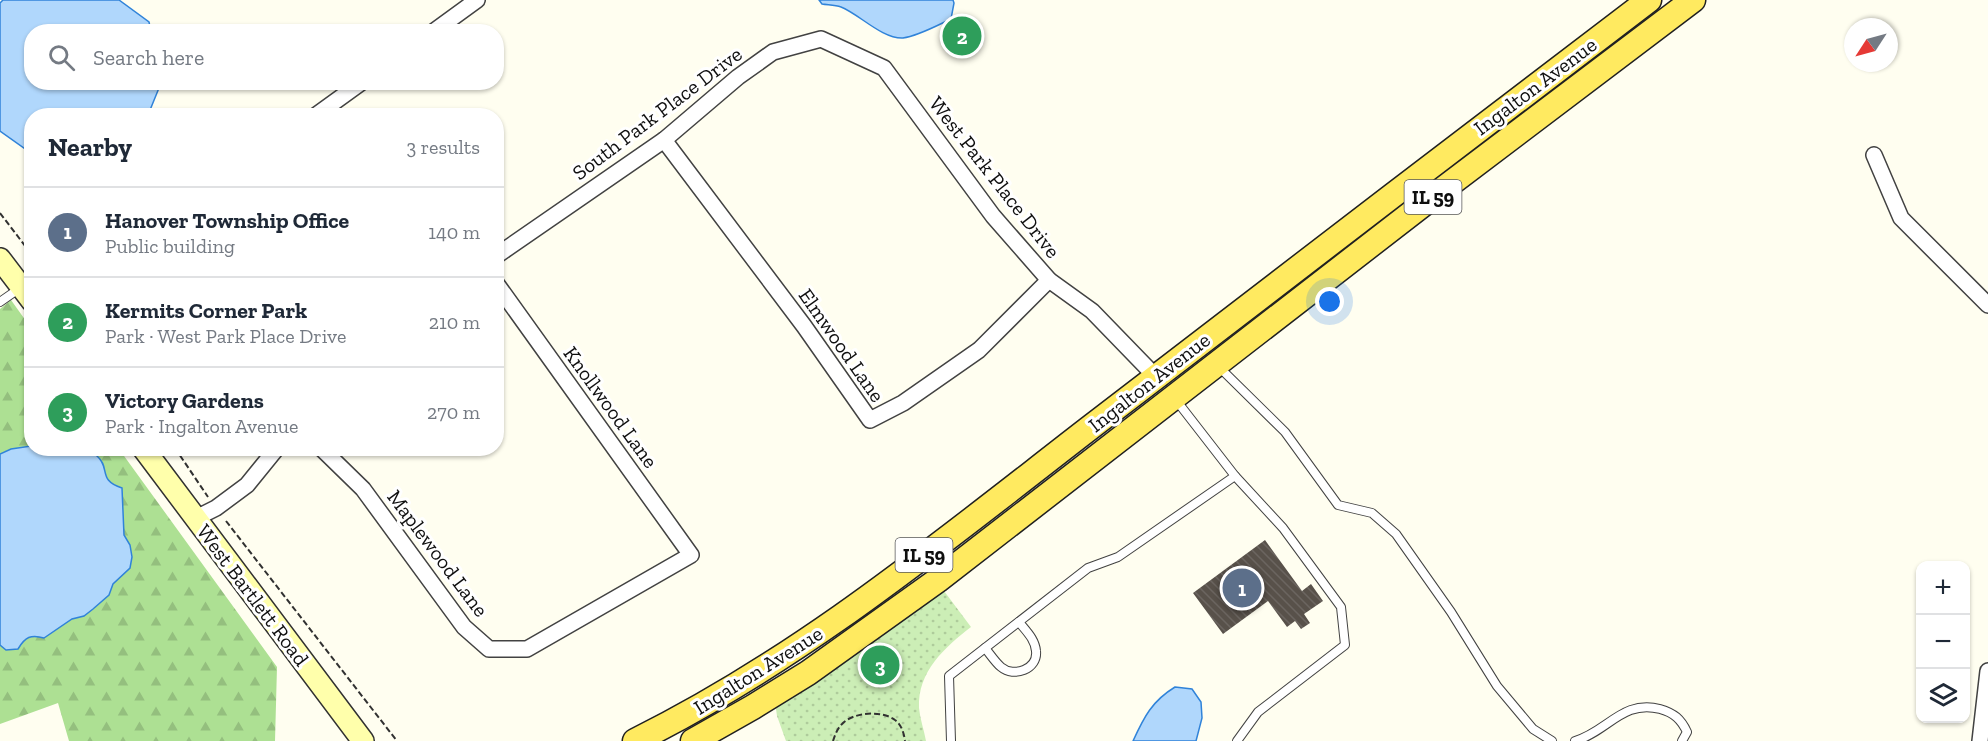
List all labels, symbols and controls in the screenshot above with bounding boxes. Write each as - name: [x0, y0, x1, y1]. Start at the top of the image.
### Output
- pin: 2: [942, 14, 982, 58]
- north arrow: [1844, 18, 1898, 72]
- search box: [24, 24, 504, 90]
- street label: Ingalton Avenue: [1469, 32, 1601, 140]
- icon: search: [45, 41, 78, 74]
- street label: South Park Place Drive: [567, 41, 747, 185]
- text: Search here: [93, 44, 204, 71]
- street label: West Park Place Drive: [924, 91, 1066, 263]
- text: Nearby: [48, 131, 132, 163]
- text: 3 results: [406, 135, 480, 159]
- road number: IL 59: [1404, 180, 1462, 214]
- text: Hanover Township Office: [105, 207, 349, 234]
- text: 1: [63, 220, 72, 244]
- text: 140 m: [428, 220, 480, 244]
- text: Public building: [105, 234, 235, 258]
- street label: Elmwood Lane: [794, 283, 890, 407]
- your location: [1315, 287, 1344, 316]
- text: Kermits Corner Park: [105, 297, 307, 324]
- text: 2: [62, 310, 73, 334]
- text: 210 m: [429, 310, 480, 334]
- text: Park · West Park Place Drive: [105, 324, 346, 348]
- street label: Ingalton Avenue: [1083, 327, 1215, 437]
- street label: Knollwood Lane: [558, 341, 664, 473]
- text: Victory Gardens: [105, 387, 264, 414]
- text: 3: [62, 400, 73, 424]
- text: 270 m: [427, 400, 480, 424]
- text: Park · Ingalton Avenue: [105, 414, 298, 438]
- street label: Maplewood Lane: [382, 485, 494, 622]
- street label: West Bartlett Road: [192, 519, 315, 671]
- road number: IL 59: [896, 538, 952, 572]
- map controls: [1916, 561, 1970, 723]
- button: +: [1916, 561, 1970, 615]
- pin: 1: [1222, 566, 1262, 610]
- button: −: [1916, 615, 1970, 669]
- street label: Ingalton Avenue: [689, 620, 827, 720]
- pin: 3: [860, 642, 900, 688]
- button: layers: [1916, 669, 1970, 723]

